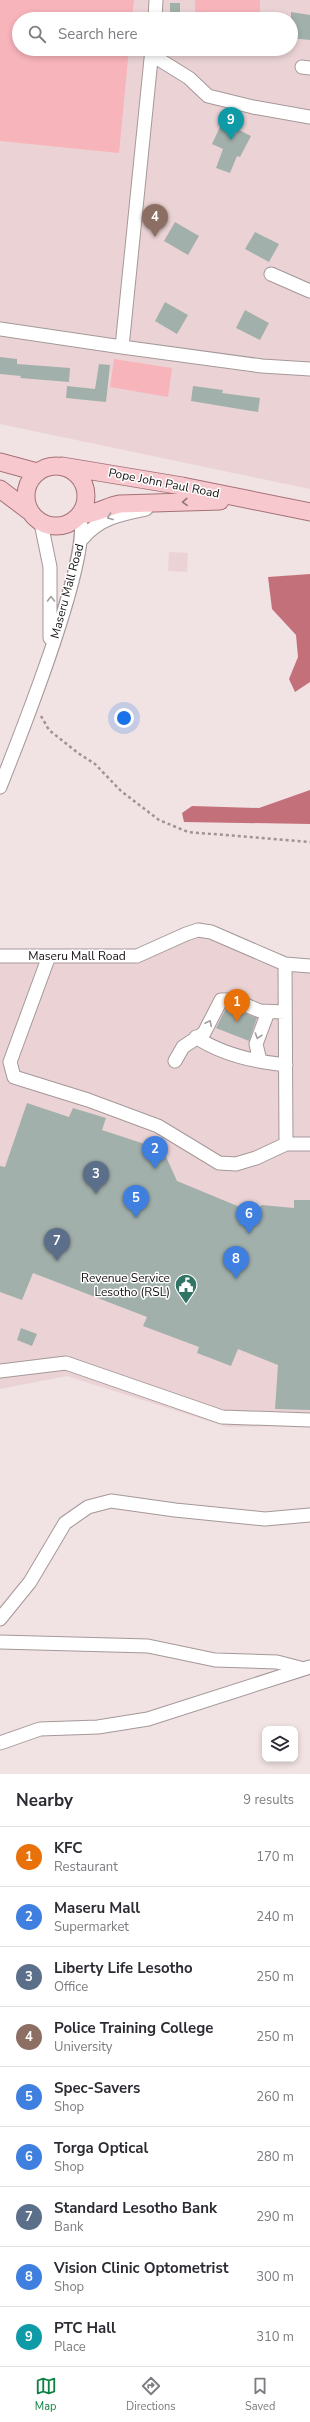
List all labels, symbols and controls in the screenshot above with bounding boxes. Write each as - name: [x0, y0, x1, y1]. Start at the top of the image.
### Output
- search box: [12, 12, 298, 56]
- icon: search: [26, 23, 48, 45]
- text: Search here: [58, 24, 138, 44]
- pin: 9: [218, 107, 244, 140]
- pin: 4: [142, 204, 168, 237]
- street label: Pope John Paul Road: [107, 464, 221, 502]
- one-way arrow: [182, 497, 188, 506]
- one-way arrow: [107, 513, 114, 521]
- street label: Maseru Mall Road: [47, 542, 87, 640]
- one-way arrow: [47, 596, 55, 602]
- your location: [114, 708, 134, 728]
- street label: Maseru Mall Road: [28, 948, 126, 964]
- pin: 1: [224, 989, 250, 1022]
- one-way arrow: [205, 1019, 212, 1027]
- one-way arrow: [254, 1032, 263, 1039]
- pin: 2: [142, 1136, 168, 1169]
- pin: 3: [83, 1161, 109, 1194]
- pin: 5: [123, 1185, 149, 1218]
- pin: 6: [236, 1201, 262, 1234]
- pin: 7: [44, 1228, 70, 1261]
- pin: 8: [223, 1246, 249, 1279]
- place label: Revenue Service Lesotho (RSL): [81, 1270, 170, 1300]
- public building icon: Revenue Service Lesotho (RSL): [173, 1272, 199, 1305]
- map controls: [262, 1726, 298, 1762]
- button: layers: [262, 1726, 298, 1762]
- text: Nearby: [16, 1789, 73, 1812]
- text: 9 results: [243, 1791, 294, 1809]
- text: KFC: [54, 1838, 82, 1858]
- text: 1: [25, 1848, 33, 1866]
- text: 170 m: [256, 1848, 294, 1866]
- text: Restaurant: [54, 1858, 118, 1876]
- text: Maseru Mall: [54, 1898, 140, 1918]
- text: 2: [25, 1908, 33, 1926]
- text: 240 m: [256, 1908, 294, 1926]
- text: Supermarket: [54, 1918, 129, 1936]
- text: Liberty Life Lesotho: [54, 1958, 193, 1978]
- text: 3: [25, 1968, 33, 1986]
- text: 250 m: [256, 1968, 294, 1986]
- text: Office: [54, 1978, 88, 1996]
- text: Police Training College: [54, 2018, 213, 2038]
- text: 4: [25, 2028, 33, 2046]
- text: 250 m: [256, 2028, 294, 2046]
- text: University: [54, 2038, 113, 2056]
- text: Spec-Savers: [54, 2078, 140, 2098]
- text: 5: [25, 2088, 33, 2106]
- text: 260 m: [256, 2088, 294, 2106]
- text: Shop: [54, 2098, 84, 2116]
- text: Torga Optical: [54, 2138, 148, 2158]
- text: 6: [25, 2148, 33, 2166]
- text: 280 m: [256, 2148, 294, 2166]
- text: Shop: [54, 2158, 84, 2176]
- text: Standard Lesotho Bank: [54, 2198, 217, 2218]
- text: 7: [25, 2208, 33, 2226]
- text: 290 m: [256, 2208, 294, 2226]
- text: Bank: [54, 2218, 84, 2236]
- text: Vision Clinic Optometrist: [54, 2258, 228, 2278]
- text: 8: [25, 2268, 33, 2286]
- text: 300 m: [256, 2268, 294, 2286]
- text: Shop: [54, 2278, 84, 2296]
- text: PTC Hall: [54, 2318, 116, 2338]
- text: 9: [25, 2328, 33, 2346]
- text: 310 m: [256, 2328, 294, 2346]
- text: Place: [54, 2338, 86, 2356]
- tab: Map: [35, 2375, 57, 2414]
- tab: Directions: [126, 2375, 176, 2414]
- tab: Saved: [245, 2375, 275, 2414]

